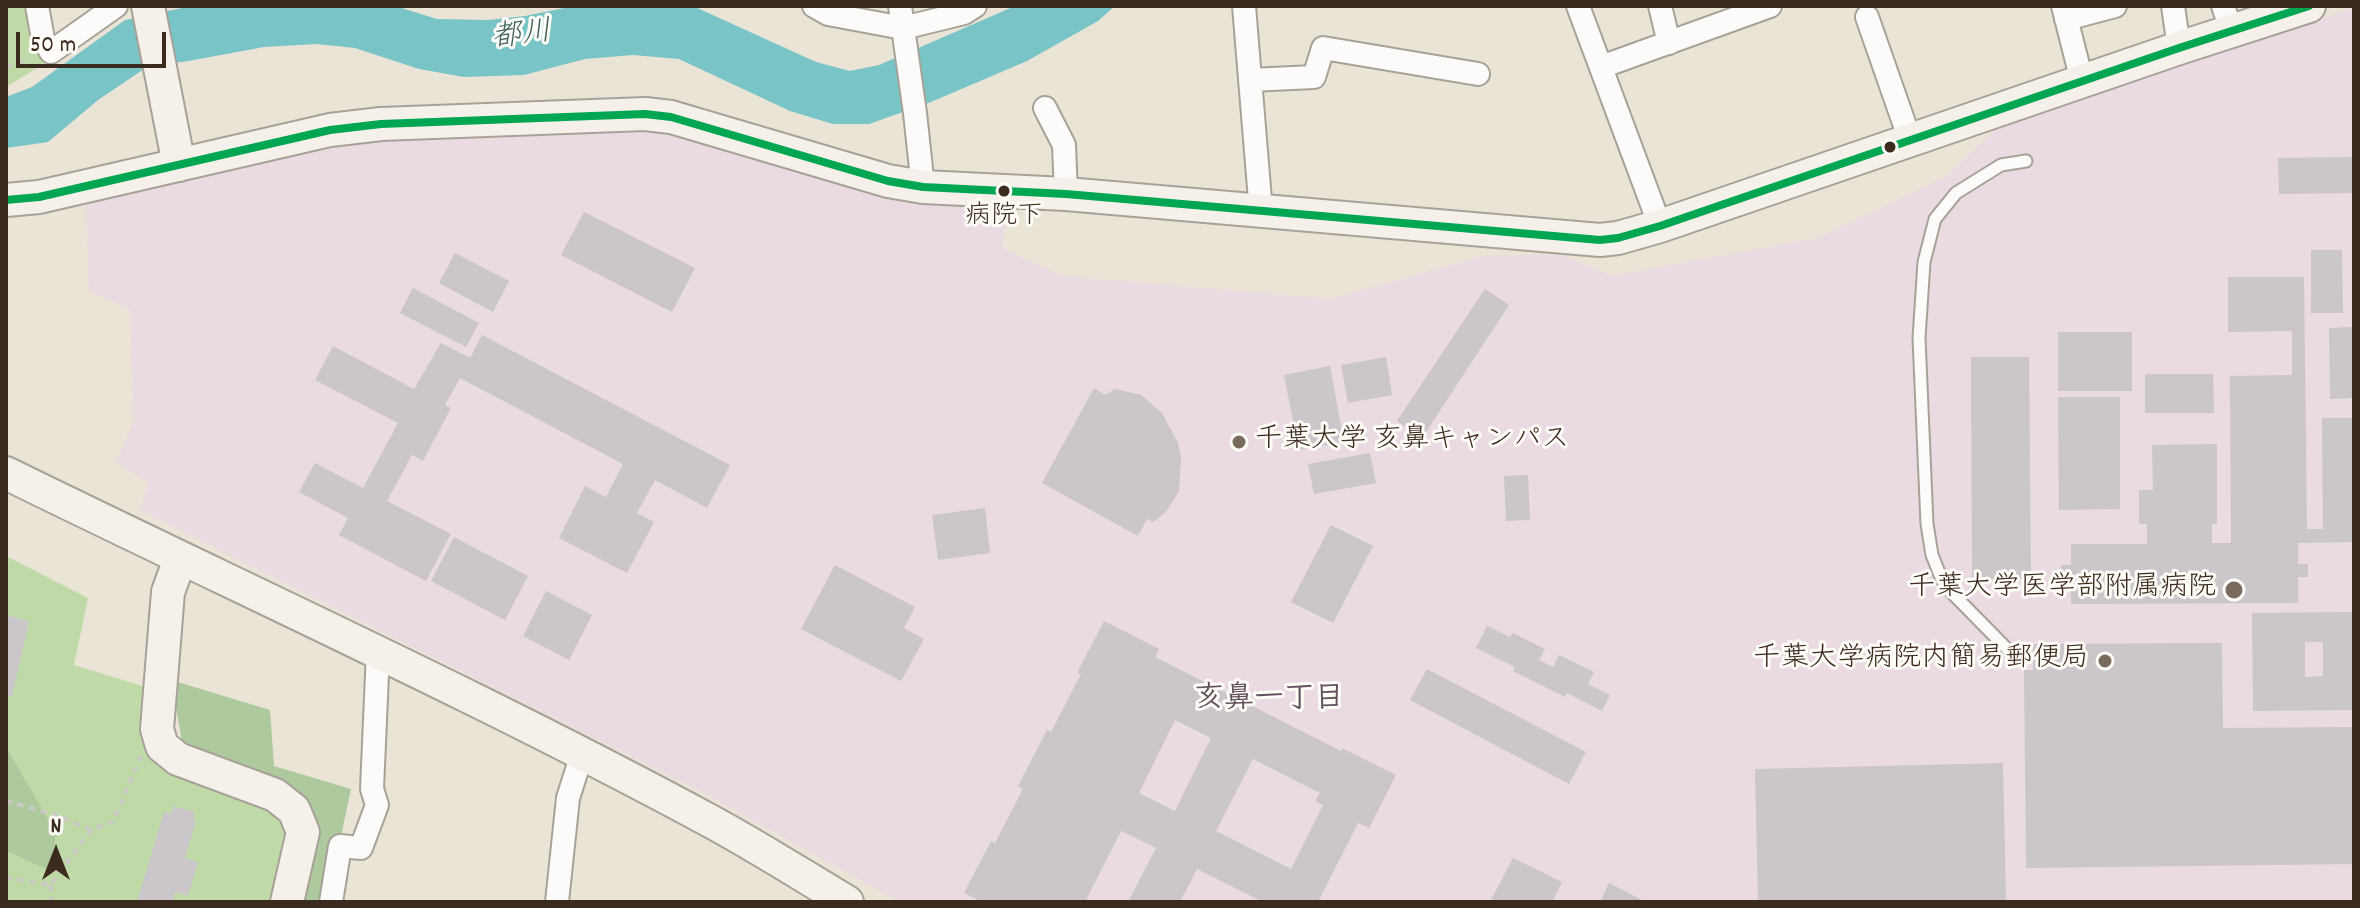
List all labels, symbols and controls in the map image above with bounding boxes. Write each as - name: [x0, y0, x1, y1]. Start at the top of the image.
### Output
- scale bar: [20, 16, 170, 66]
- water label: 都川: [490, 16, 554, 60]
- text: 50 m: [30, 29, 76, 63]
- unlabelled marker: [1882, 139, 1898, 155]
- marker: 病院下: [996, 183, 1012, 199]
- place label: 病院下: [965, 202, 1043, 234]
- place label: 千葉大学 亥鼻キャンパス: [1255, 425, 1569, 459]
- marker: 千葉大学 亥鼻キャンパス: [1230, 433, 1248, 451]
- place label: 千葉大学医学部附属病院: [1908, 573, 2216, 607]
- marker: 千葉大学医学部附属病院: [2223, 579, 2245, 601]
- place label: 千葉大学病院内簡易郵便局: [1753, 644, 2089, 678]
- marker: 千葉大学病院内簡易郵便局: [2096, 652, 2114, 670]
- district label: 亥鼻一丁目: [1194, 684, 1344, 720]
- north arrow: [16, 812, 96, 892]
- text: N: [51, 812, 61, 843]

